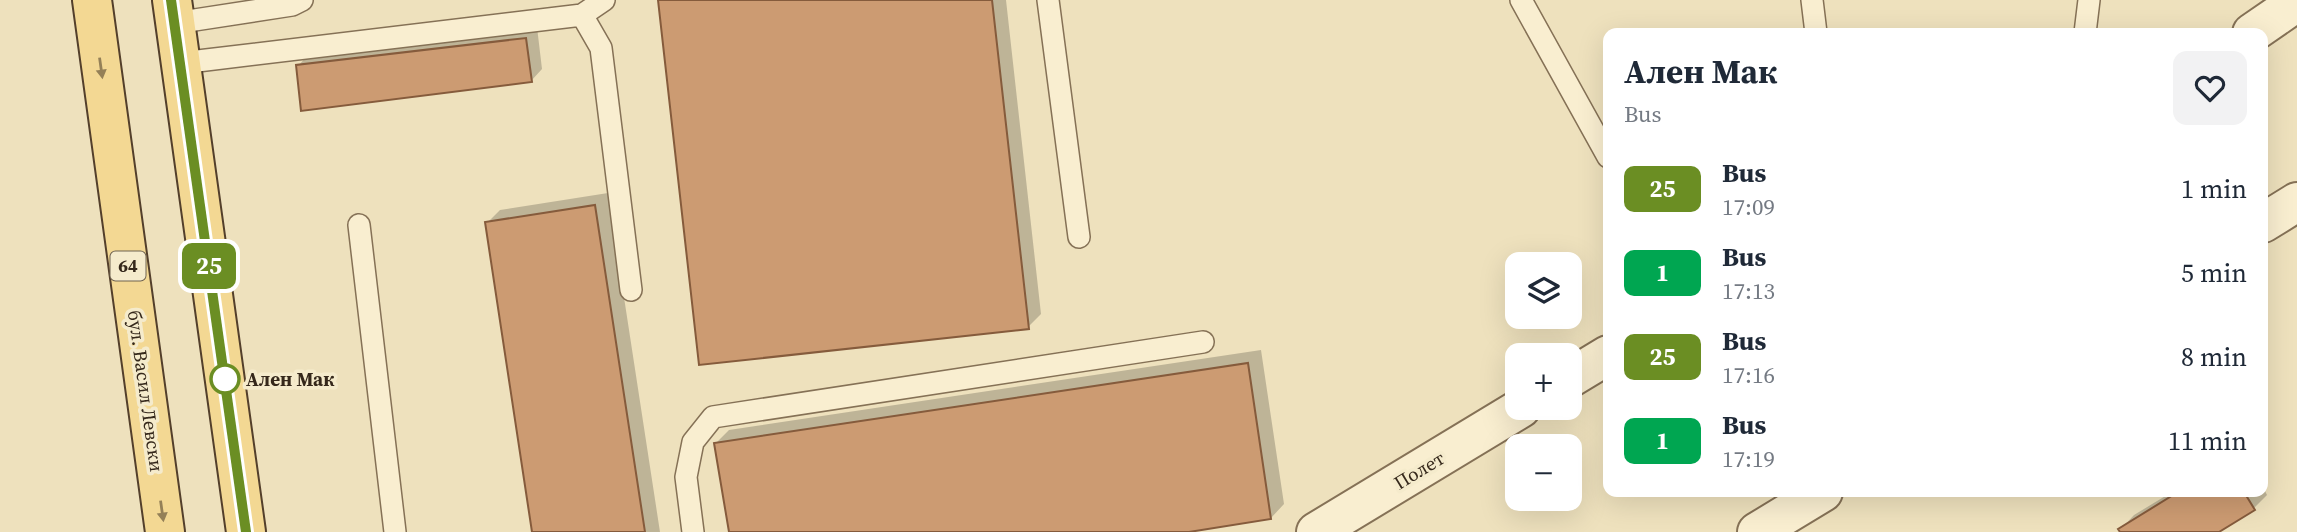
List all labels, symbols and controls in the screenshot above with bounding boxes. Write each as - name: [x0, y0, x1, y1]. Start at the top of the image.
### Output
- text: Ален Мак: [1624, 49, 1777, 94]
- button: heart: [2173, 51, 2247, 125]
- one-way arrow: [96, 57, 107, 79]
- text: Bus: [1624, 98, 1661, 130]
- text: Bus: [1722, 155, 1766, 191]
- text: 1 min: [2181, 171, 2247, 207]
- text: 25: [1649, 172, 1676, 205]
- text: 17:09: [1722, 191, 1775, 223]
- text: Bus: [1722, 239, 1766, 275]
- line badge: 25: [178, 243, 241, 289]
- text: 25: [196, 249, 222, 282]
- road number: 64: [110, 252, 146, 280]
- map controls: [1505, 252, 1582, 511]
- button: layers: [1505, 252, 1582, 329]
- text: 5 min: [2181, 255, 2247, 291]
- text: 1: [1656, 256, 1669, 289]
- text: 17:13: [1722, 275, 1775, 307]
- street label: бул. Васил Левски: [122, 309, 170, 473]
- text: Bus: [1722, 323, 1766, 359]
- text: 8 min: [2181, 339, 2247, 375]
- text: 25: [1649, 340, 1676, 373]
- button: +: [1505, 343, 1582, 420]
- text: 17:16: [1722, 359, 1775, 391]
- marker: Ален Мак: [210, 364, 240, 394]
- place label: Ален Мак: [246, 366, 335, 392]
- text: Bus: [1722, 407, 1766, 443]
- text: 11 min: [2168, 423, 2247, 459]
- text: 1: [1656, 424, 1669, 457]
- button: −: [1505, 434, 1582, 511]
- text: 17:19: [1722, 443, 1775, 475]
- street label: Полет: [1389, 445, 1449, 495]
- one-way arrow: [157, 501, 168, 523]

